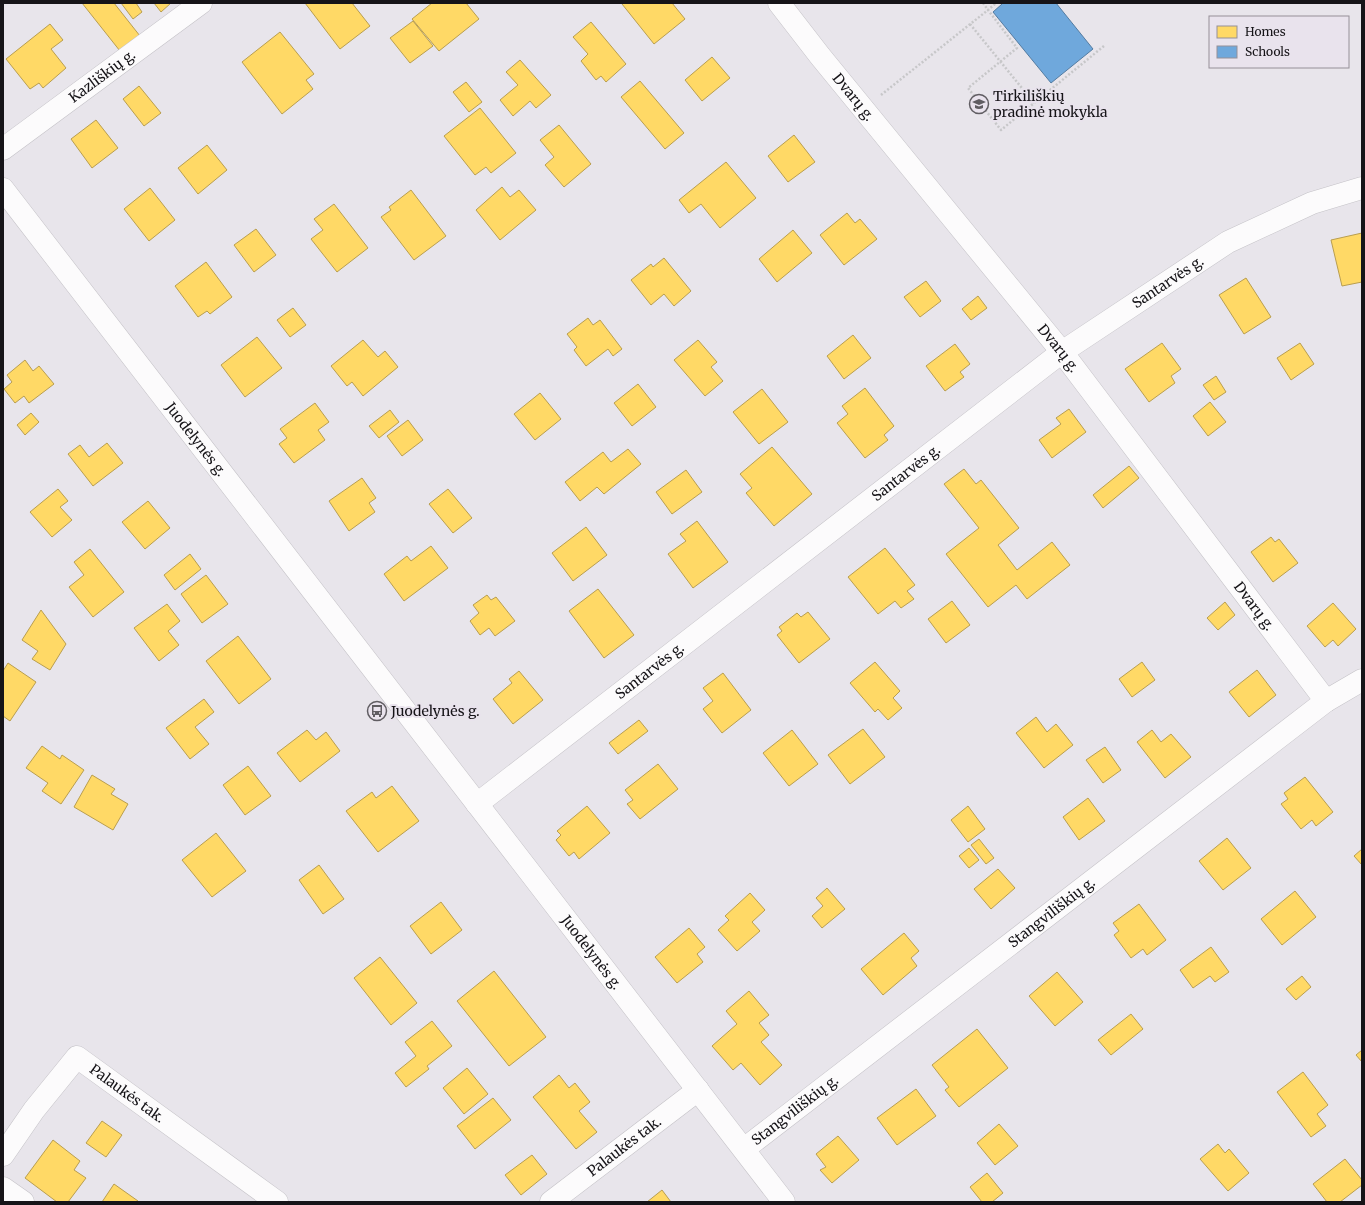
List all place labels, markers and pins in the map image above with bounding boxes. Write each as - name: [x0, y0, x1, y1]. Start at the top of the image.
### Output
- place label: Tirkiliškių pradinė mokykla: [993, 87, 1108, 121]
- school or university icon: Tirkiliškių pradinė mokykla: [968, 93, 990, 115]
- bus stop icon: Juodelynės g.: [366, 700, 388, 722]
- place label: Juodelynės g.: [390, 702, 480, 720]

